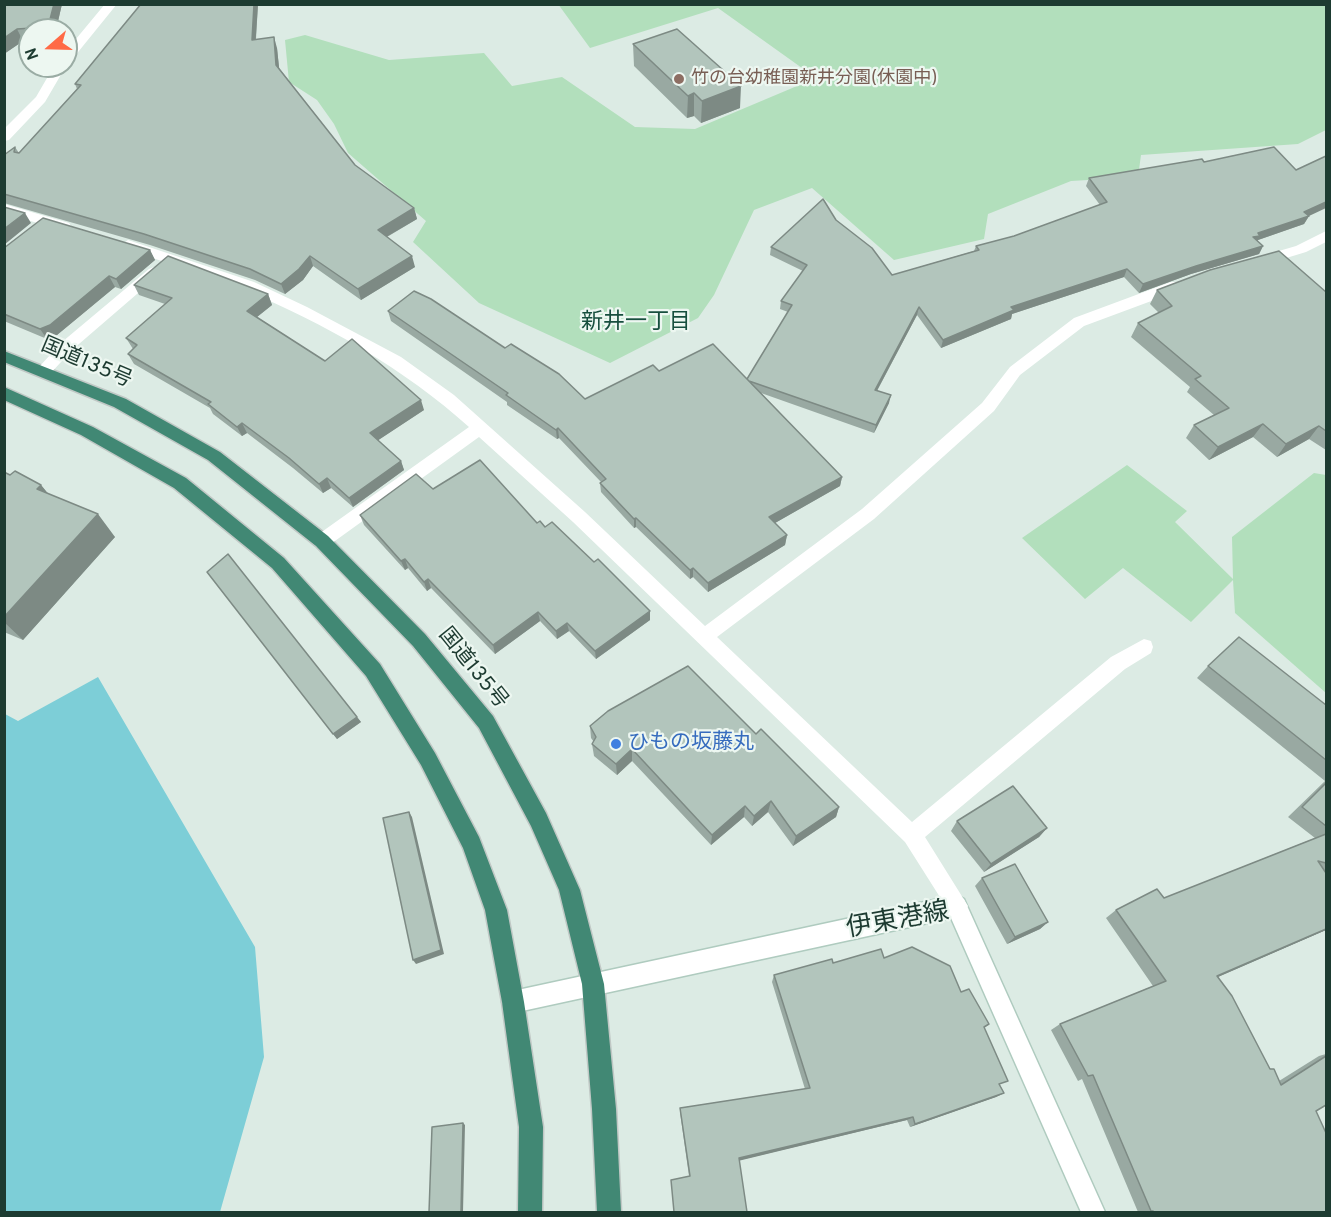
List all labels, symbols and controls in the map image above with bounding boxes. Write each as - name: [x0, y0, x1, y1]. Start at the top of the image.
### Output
- north arrow: [18, 18, 78, 78]
- text: N: [22, 45, 44, 62]
- place label: 竹の台幼稚園新井分園(休園中): [691, 68, 937, 90]
- marker: 竹の台幼稚園新井分園(休園中): [672, 72, 686, 86]
- district label: 新井一丁目: [581, 311, 691, 337]
- street label: 国道135号: [37, 334, 135, 394]
- street label: 国道135号: [432, 624, 512, 714]
- place label: ひもの坂藤丸: [628, 731, 754, 757]
- marker: ひもの坂藤丸: [609, 737, 623, 751]
- street label: 伊東港線: [844, 898, 952, 946]

